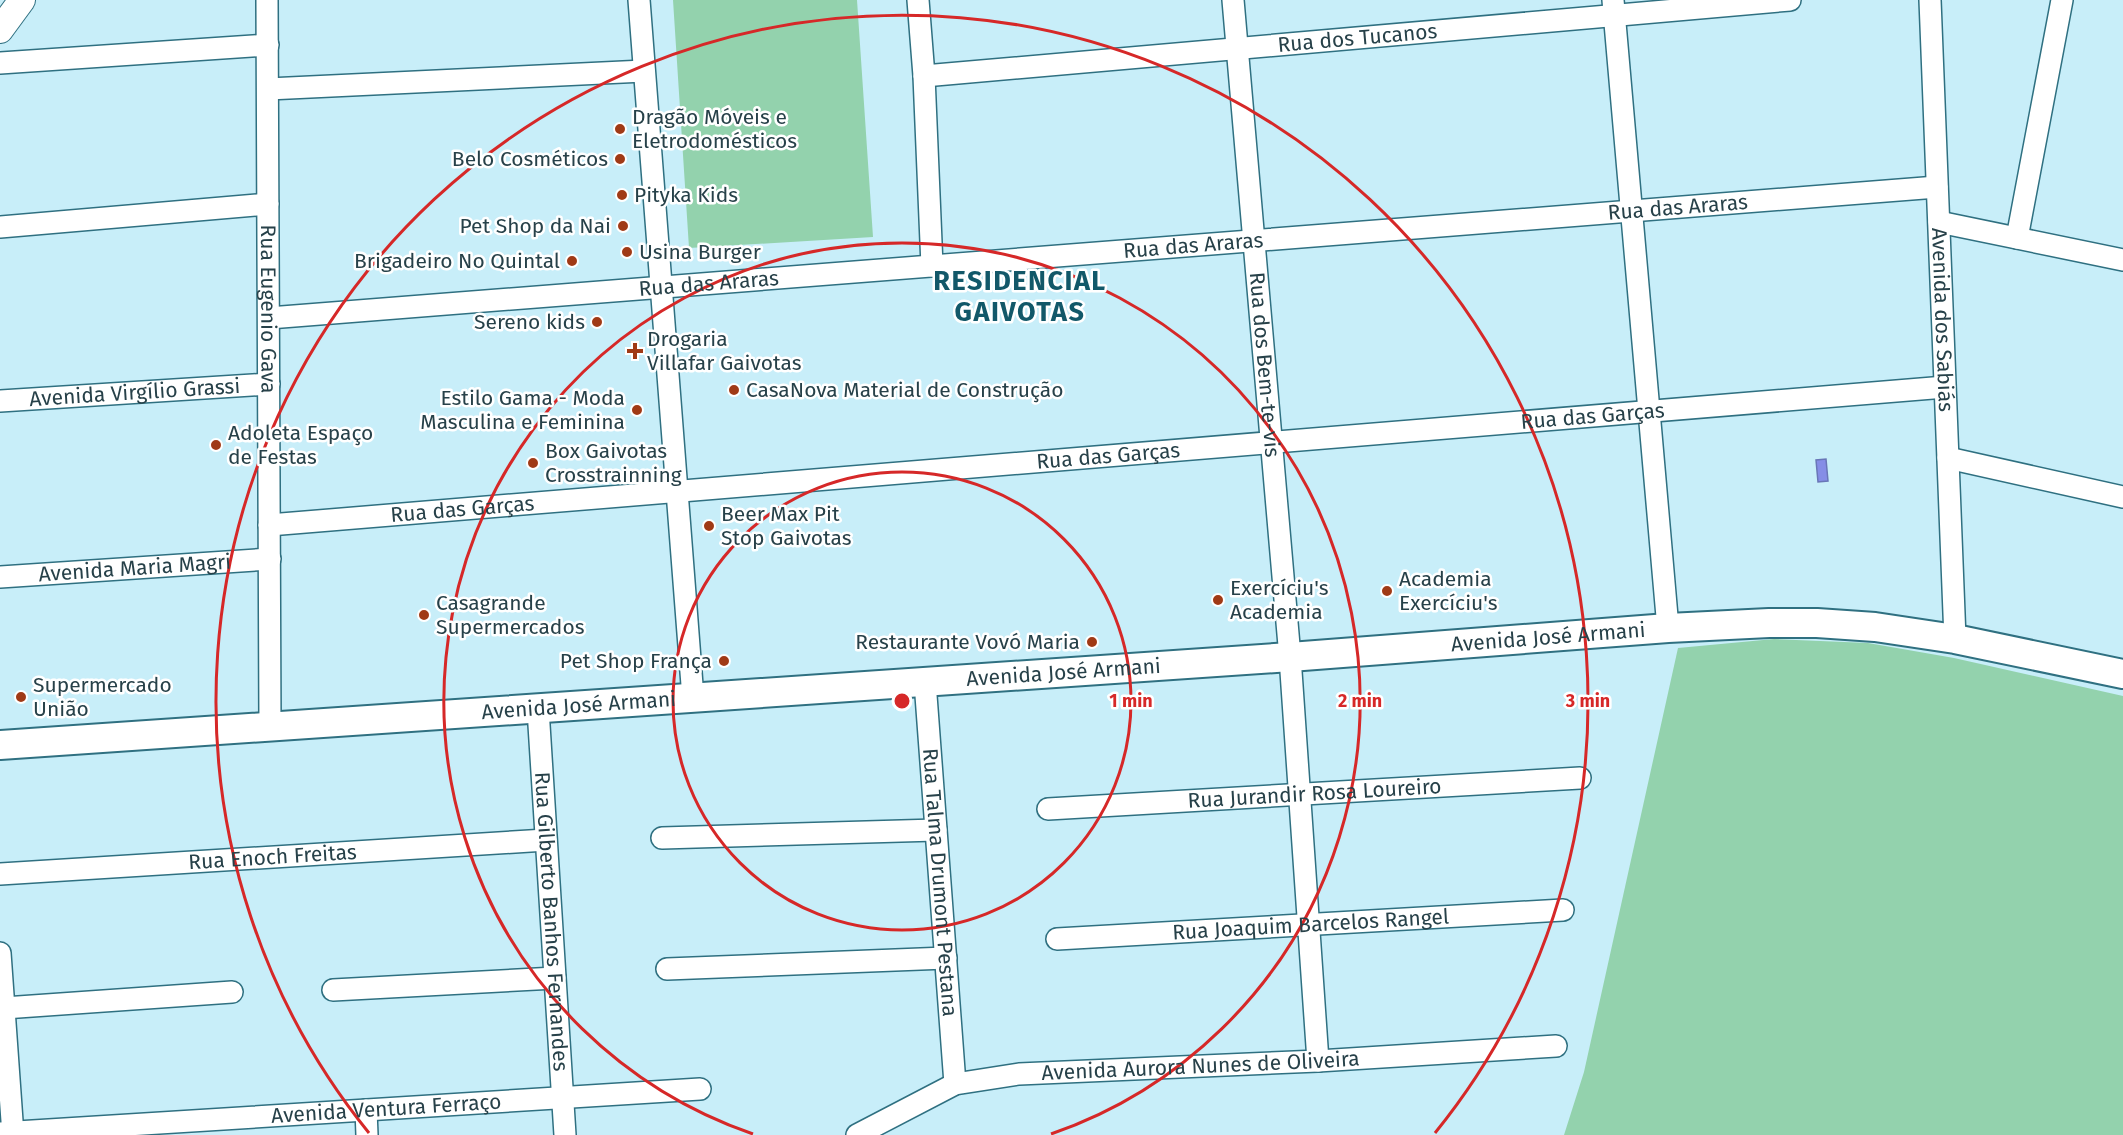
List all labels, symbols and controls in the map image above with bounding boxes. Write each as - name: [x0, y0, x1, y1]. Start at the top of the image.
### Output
- street label: Rua dos Tucanos: [1276, 18, 1438, 58]
- place label: Dragão Móveis e Eletrodomésticos: [632, 104, 797, 154]
- marker: Dragão Móveis e Eletrodomésticos: [613, 122, 627, 136]
- place label: Belo Cosméticos: [452, 146, 608, 172]
- marker: Belo Cosméticos: [613, 152, 627, 166]
- place label: Pityka Kids: [634, 182, 738, 208]
- marker: Pityka Kids: [615, 188, 629, 202]
- street label: Rua das Araras: [1607, 189, 1749, 226]
- place label: Pet Shop da Nai: [460, 213, 611, 239]
- marker: Pet Shop da Nai: [616, 219, 630, 233]
- street label: Rua Eugenio Gava: [255, 224, 282, 394]
- street label: Rua das Araras: [1122, 227, 1264, 264]
- street label: Avenida dos Sabiás: [1926, 227, 1959, 412]
- place label: Usina Burger: [639, 239, 761, 265]
- marker: Usina Burger: [620, 245, 634, 259]
- place label: Brigadeiro No Quintal: [354, 248, 560, 274]
- marker: Brigadeiro No Quintal: [565, 254, 579, 268]
- street label: Rua das Araras: [638, 265, 780, 302]
- district label: RESIDENCIAL GAIVOTAS: [933, 265, 1107, 328]
- street label: Rua dos Bem-te-vis: [1244, 271, 1286, 459]
- place label: Sereno kids: [474, 309, 585, 335]
- marker: Sereno kids: [590, 315, 604, 329]
- place label: Drogaria Villafar Gaivotas: [647, 326, 802, 376]
- marker: Drogaria Villafar Gaivotas: [628, 344, 642, 358]
- street label: Avenida Virgílio Grassi: [29, 373, 241, 412]
- place label: CasaNova Material de Construção: [746, 377, 1063, 403]
- marker: CasaNova Material de Construção: [727, 383, 741, 397]
- place label: Estilo Gama - Moda Masculina e Feminina: [420, 385, 625, 435]
- street label: Rua das Garças: [1520, 397, 1666, 435]
- marker: Estilo Gama - Moda Masculina e Feminina: [630, 403, 644, 417]
- place label: Adoleta Espaço de Festas: [228, 420, 373, 470]
- street label: Rua das Garças: [1035, 437, 1181, 475]
- marker: Adoleta Espaço de Festas: [209, 438, 223, 452]
- place label: Box Gaivotas Crosstrainning: [545, 438, 682, 488]
- marker: Box Gaivotas Crosstrainning: [526, 456, 540, 470]
- street label: Rua das Garças: [389, 490, 535, 528]
- place label: Beer Max Pit Stop Gaivotas: [721, 501, 852, 551]
- marker: Beer Max Pit Stop Gaivotas: [702, 519, 716, 533]
- street label: Avenida Maria Magri: [38, 549, 232, 587]
- place label: Academia Exercíciu's: [1399, 566, 1498, 616]
- place label: Exercíciu's Academia: [1230, 575, 1329, 625]
- marker: Academia Exercíciu's: [1380, 584, 1394, 598]
- place label: Casagrande Supermercados: [436, 590, 585, 640]
- marker: Exercíciu's Academia: [1211, 593, 1225, 607]
- marker: Casagrande Supermercados: [417, 608, 431, 622]
- street label: Avenida José Armani: [1450, 617, 1646, 658]
- place label: Restaurante Vovó Maria: [855, 629, 1080, 655]
- marker: Restaurante Vovó Maria: [1085, 635, 1099, 649]
- place label: Pet Shop França: [560, 648, 712, 674]
- street label: Avenida José Armani: [965, 653, 1162, 692]
- marker: Pet Shop França: [717, 654, 731, 668]
- place label: Supermercado União: [33, 672, 172, 722]
- street label: Avenida José Armani: [481, 686, 677, 725]
- marker: Supermercado União: [14, 690, 28, 704]
- text: 1 min: [1109, 690, 1153, 712]
- text: 2 min: [1338, 690, 1382, 712]
- text: 3 min: [1565, 690, 1610, 712]
- centre of rings: [892, 691, 912, 711]
- street label: Rua Talma Drumont Pestana: [917, 747, 963, 1018]
- street label: Rua Gilberto Banhos Fernandes: [529, 771, 574, 1072]
- street label: Rua Jurandir Rosa Loureiro: [1187, 773, 1442, 814]
- street label: Rua Enoch Freitas: [188, 839, 358, 875]
- street label: Rua Joaquim Barcelos Rangel: [1171, 904, 1450, 945]
- street label: Avenida Aurora Nunes de Oliveira: [1041, 1045, 1360, 1086]
- street label: Avenida Ventura Ferraço: [270, 1089, 502, 1129]

